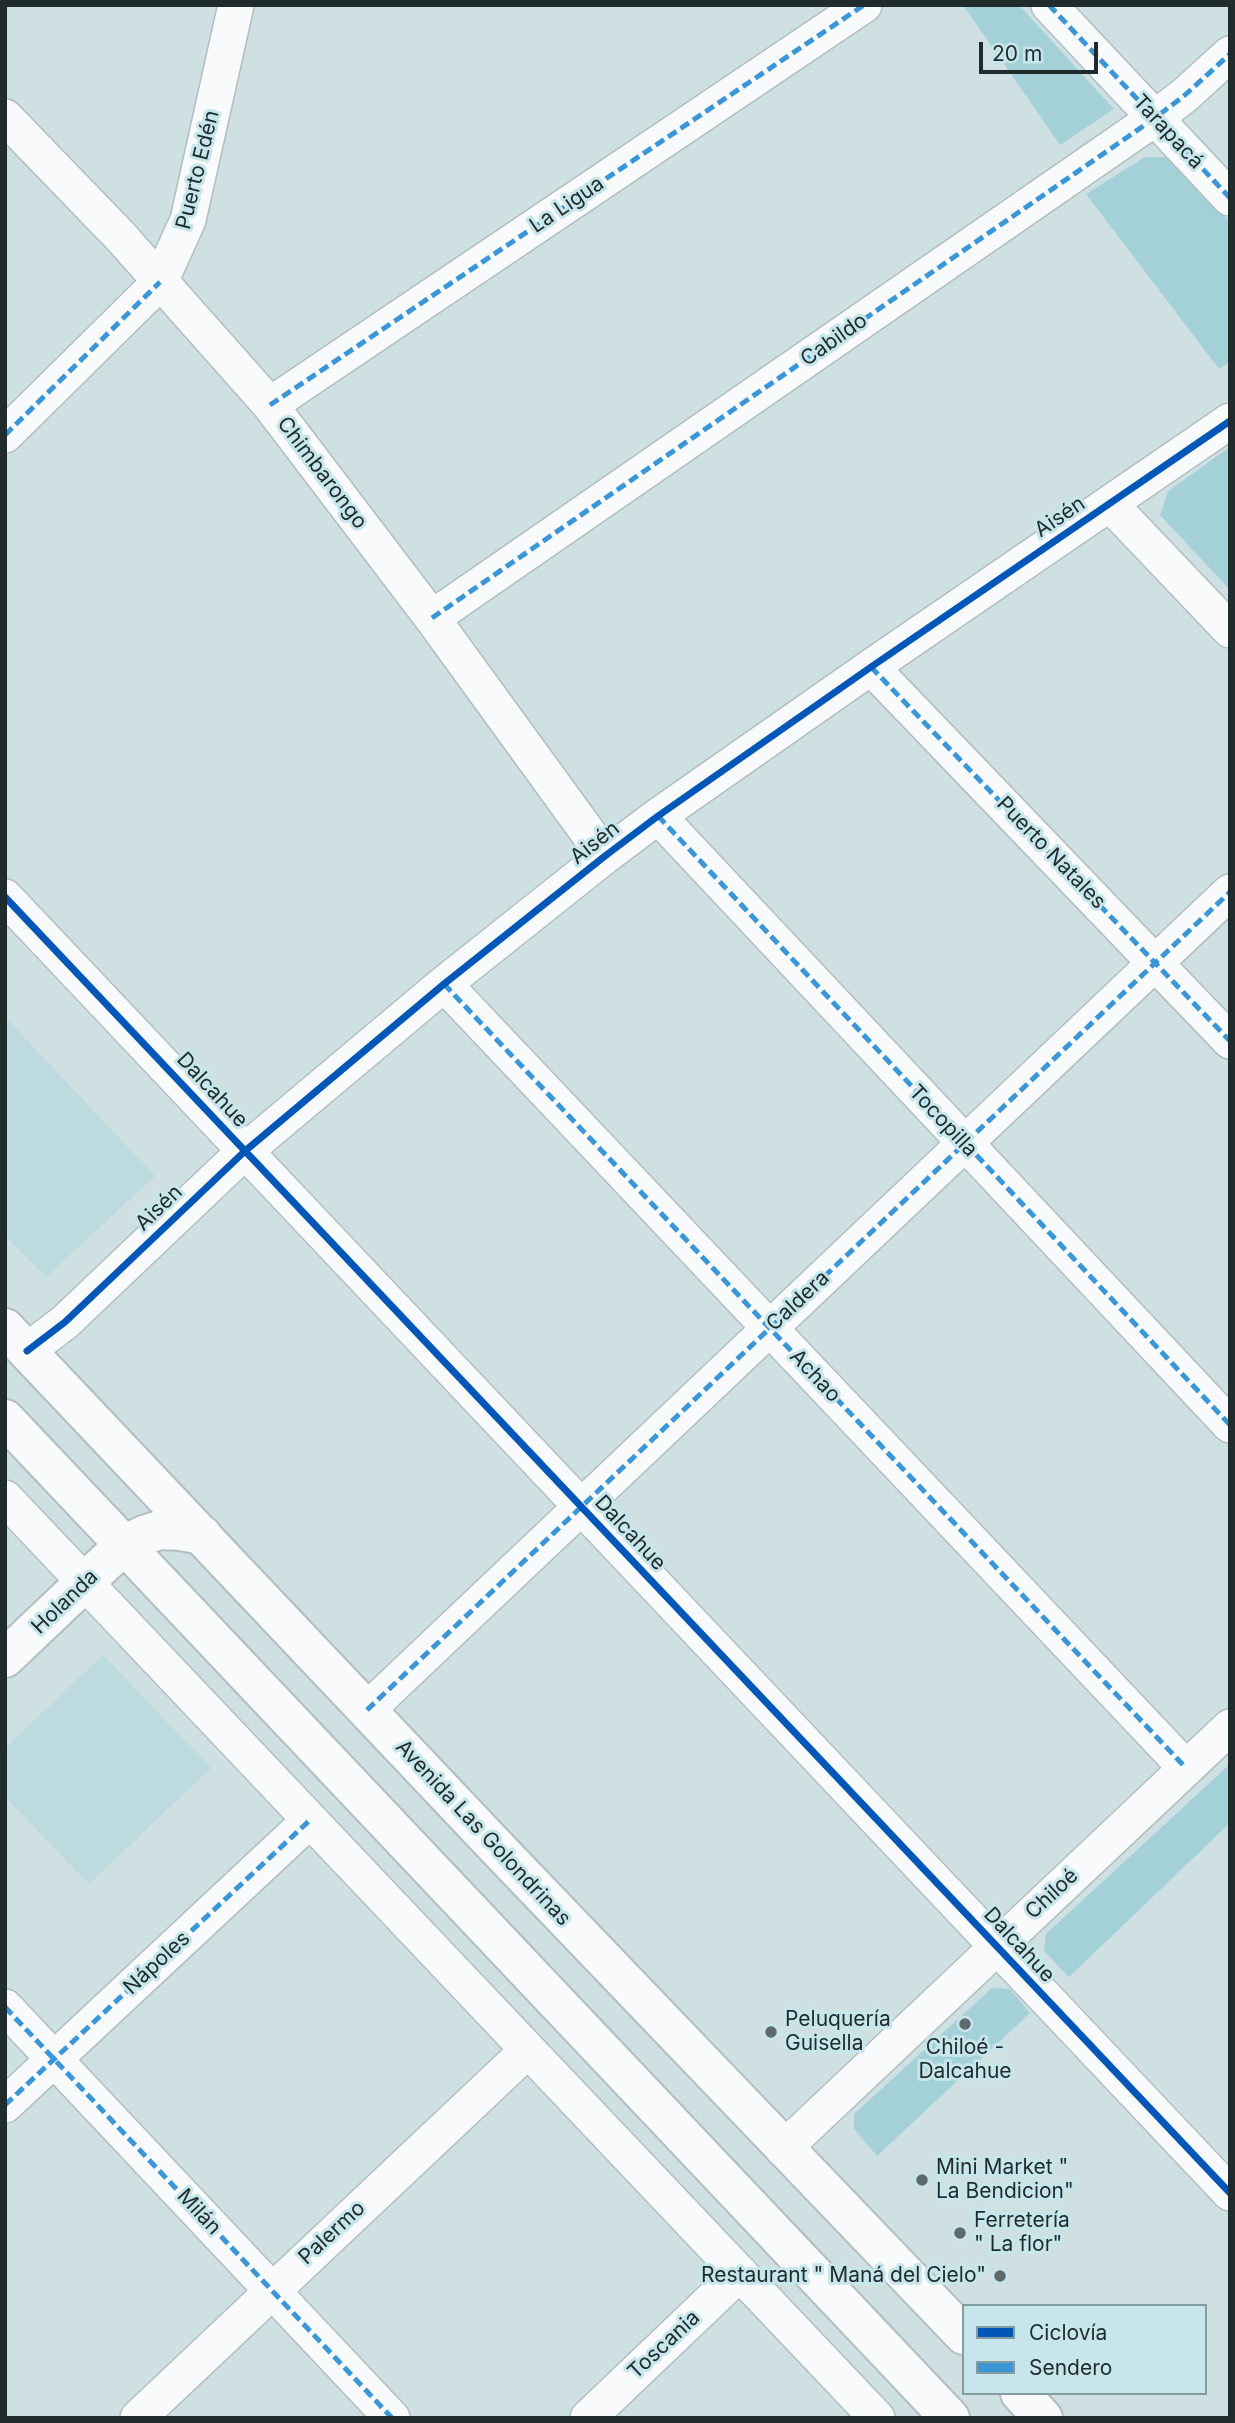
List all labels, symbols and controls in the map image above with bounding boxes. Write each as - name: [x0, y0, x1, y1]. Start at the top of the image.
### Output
- scale bar: [983, 28, 1102, 72]
- text: 20 m: [992, 41, 1042, 66]
- street label: Tarapacá: [1127, 90, 1209, 174]
- street label: Puerto Edén: [171, 108, 225, 232]
- street label: La Ligua: [525, 171, 609, 239]
- street label: Cabildo: [796, 308, 872, 372]
- street label: Chimbarongo: [272, 412, 372, 534]
- street label: Aisén: [1030, 491, 1090, 543]
- street label: Puerto Natales: [991, 792, 1111, 914]
- street label: Aisén: [565, 816, 625, 870]
- street label: Dalcahue: [171, 1047, 253, 1133]
- street label: Tocopilla: [903, 1080, 983, 1162]
- street label: Aisén: [130, 1180, 188, 1236]
- street label: Caldera: [761, 1266, 835, 1336]
- street label: Achao: [784, 1344, 846, 1408]
- street label: Dalcahue: [589, 1490, 671, 1576]
- street label: Holanda: [27, 1564, 103, 1640]
- street label: Avenida Las Golondrinas: [390, 1735, 576, 1931]
- street label: Chiloé: [1020, 1863, 1084, 1925]
- street label: Dalcahue: [978, 1902, 1060, 1988]
- street label: Nápoles: [119, 1926, 195, 2000]
- place label: Peluquería Guisella: [785, 2007, 891, 2057]
- marker: Chiloé - Dalcahue: [957, 2016, 973, 2032]
- marker: Peluquería Guisella: [763, 2024, 779, 2040]
- place label: Chiloé - Dalcahue: [918, 2035, 1012, 2085]
- place label: Mini Market " La Bendicion": [936, 2155, 1074, 2205]
- marker: Mini Market " La Bendicion": [914, 2172, 930, 2188]
- street label: Milán: [172, 2184, 226, 2240]
- street label: Palermo: [294, 2196, 370, 2270]
- place label: Ferretería " La flor": [974, 2208, 1070, 2258]
- marker: Ferretería " La flor": [952, 2225, 968, 2241]
- place label: Restaurant " Maná del Cielo": [701, 2263, 986, 2289]
- marker: Restaurant " Maná del Cielo": [992, 2268, 1008, 2284]
- legend: [962, 2304, 1207, 2395]
- street label: Toscania: [623, 2305, 705, 2385]
- text: Ciclovía: [1029, 2320, 1107, 2345]
- text: Sendero: [1029, 2355, 1112, 2380]

